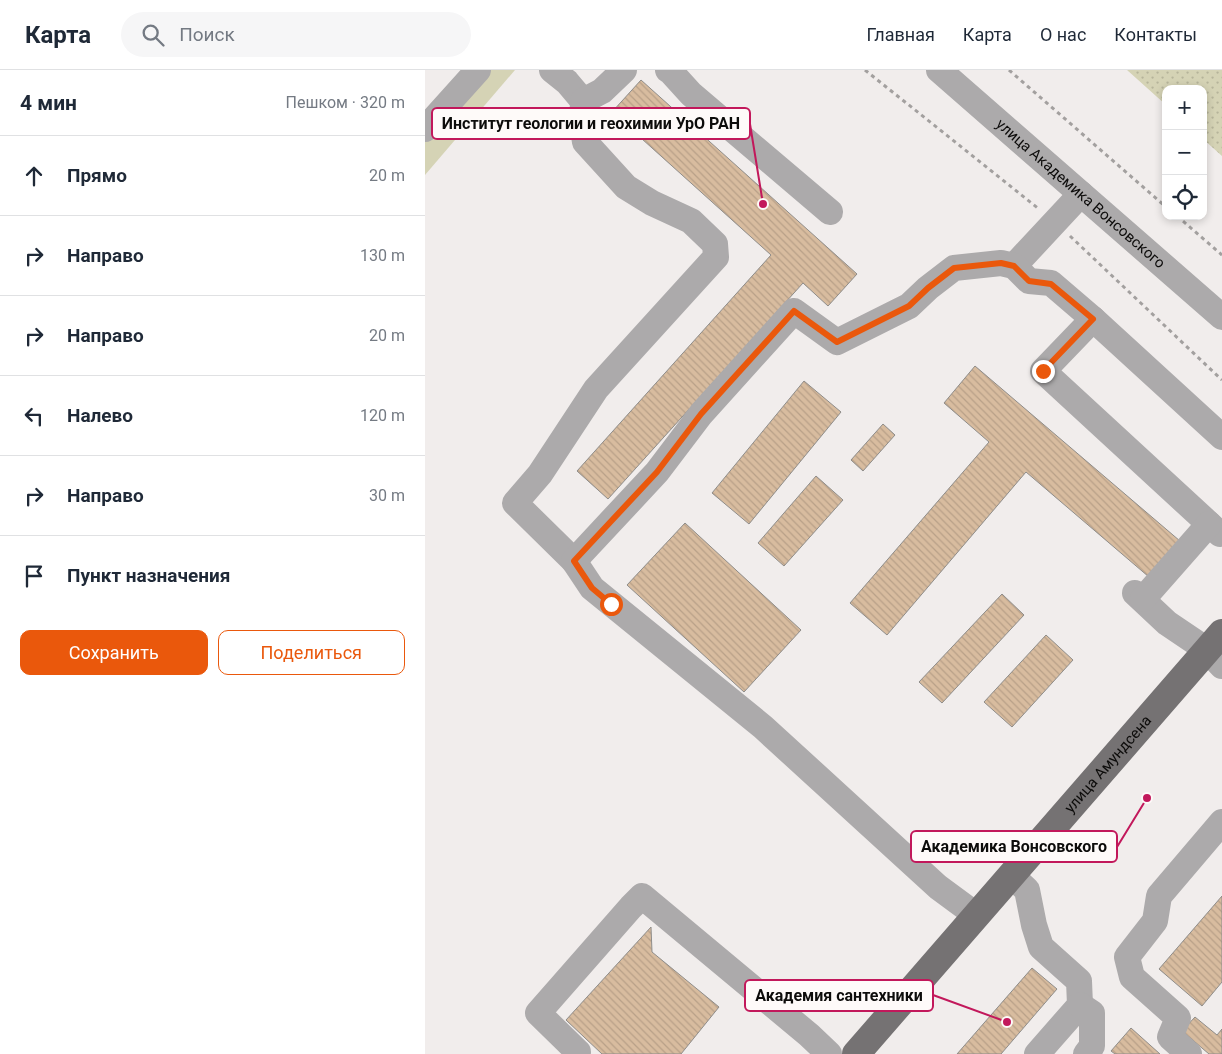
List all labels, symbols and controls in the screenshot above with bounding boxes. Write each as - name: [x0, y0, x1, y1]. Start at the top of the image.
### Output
- search box: [121, 12, 471, 57]
- text: Карта: [25, 21, 91, 49]
- icon: search: [139, 21, 167, 49]
- text: Поиск: [179, 23, 235, 46]
- text: Главная: [866, 24, 935, 45]
- text: Карта: [963, 24, 1012, 45]
- text: О нас: [1040, 24, 1086, 45]
- text: Контакты: [1114, 24, 1197, 45]
- map controls: [1162, 85, 1207, 220]
- button: +: [1162, 85, 1207, 130]
- text: 4 мин: [20, 91, 77, 115]
- text: Пешком · 320 m: [286, 93, 405, 112]
- callout: Институт геологии и геохимии УрО РАН: [432, 108, 750, 139]
- text: Институт геологии и геохимии УрО РАН: [442, 114, 740, 133]
- street label: улица Академика Вонсовского: [992, 115, 1169, 272]
- button: −: [1162, 130, 1207, 175]
- icon: ahead: [20, 162, 48, 190]
- text: Прямо: [67, 164, 127, 187]
- text: 20 m: [369, 166, 405, 185]
- button: locate: [1162, 175, 1207, 220]
- icon: right: [20, 242, 48, 270]
- text: Направо: [67, 244, 144, 267]
- text: 130 m: [360, 246, 405, 265]
- icon: right: [20, 322, 48, 350]
- text: Направо: [67, 324, 144, 347]
- text: 20 m: [369, 326, 405, 345]
- route end: [1032, 360, 1055, 383]
- icon: left: [20, 402, 48, 430]
- text: Налево: [67, 404, 133, 427]
- text: 120 m: [360, 406, 405, 425]
- icon: right: [20, 482, 48, 510]
- text: Направо: [67, 484, 144, 507]
- text: 30 m: [369, 486, 405, 505]
- icon: arrive: [20, 562, 48, 590]
- text: Пункт назначения: [67, 564, 230, 587]
- route start: [600, 593, 623, 616]
- button: Сохранить: [20, 630, 208, 675]
- button: Поделиться: [218, 630, 405, 675]
- street label: улица Амундсена: [1061, 712, 1155, 817]
- callout: Академика Вонсовского: [911, 831, 1117, 862]
- text: Академика Вонсовского: [921, 837, 1107, 856]
- callout: Академия сантехники: [745, 980, 933, 1011]
- text: Академия сантехники: [755, 986, 923, 1005]

